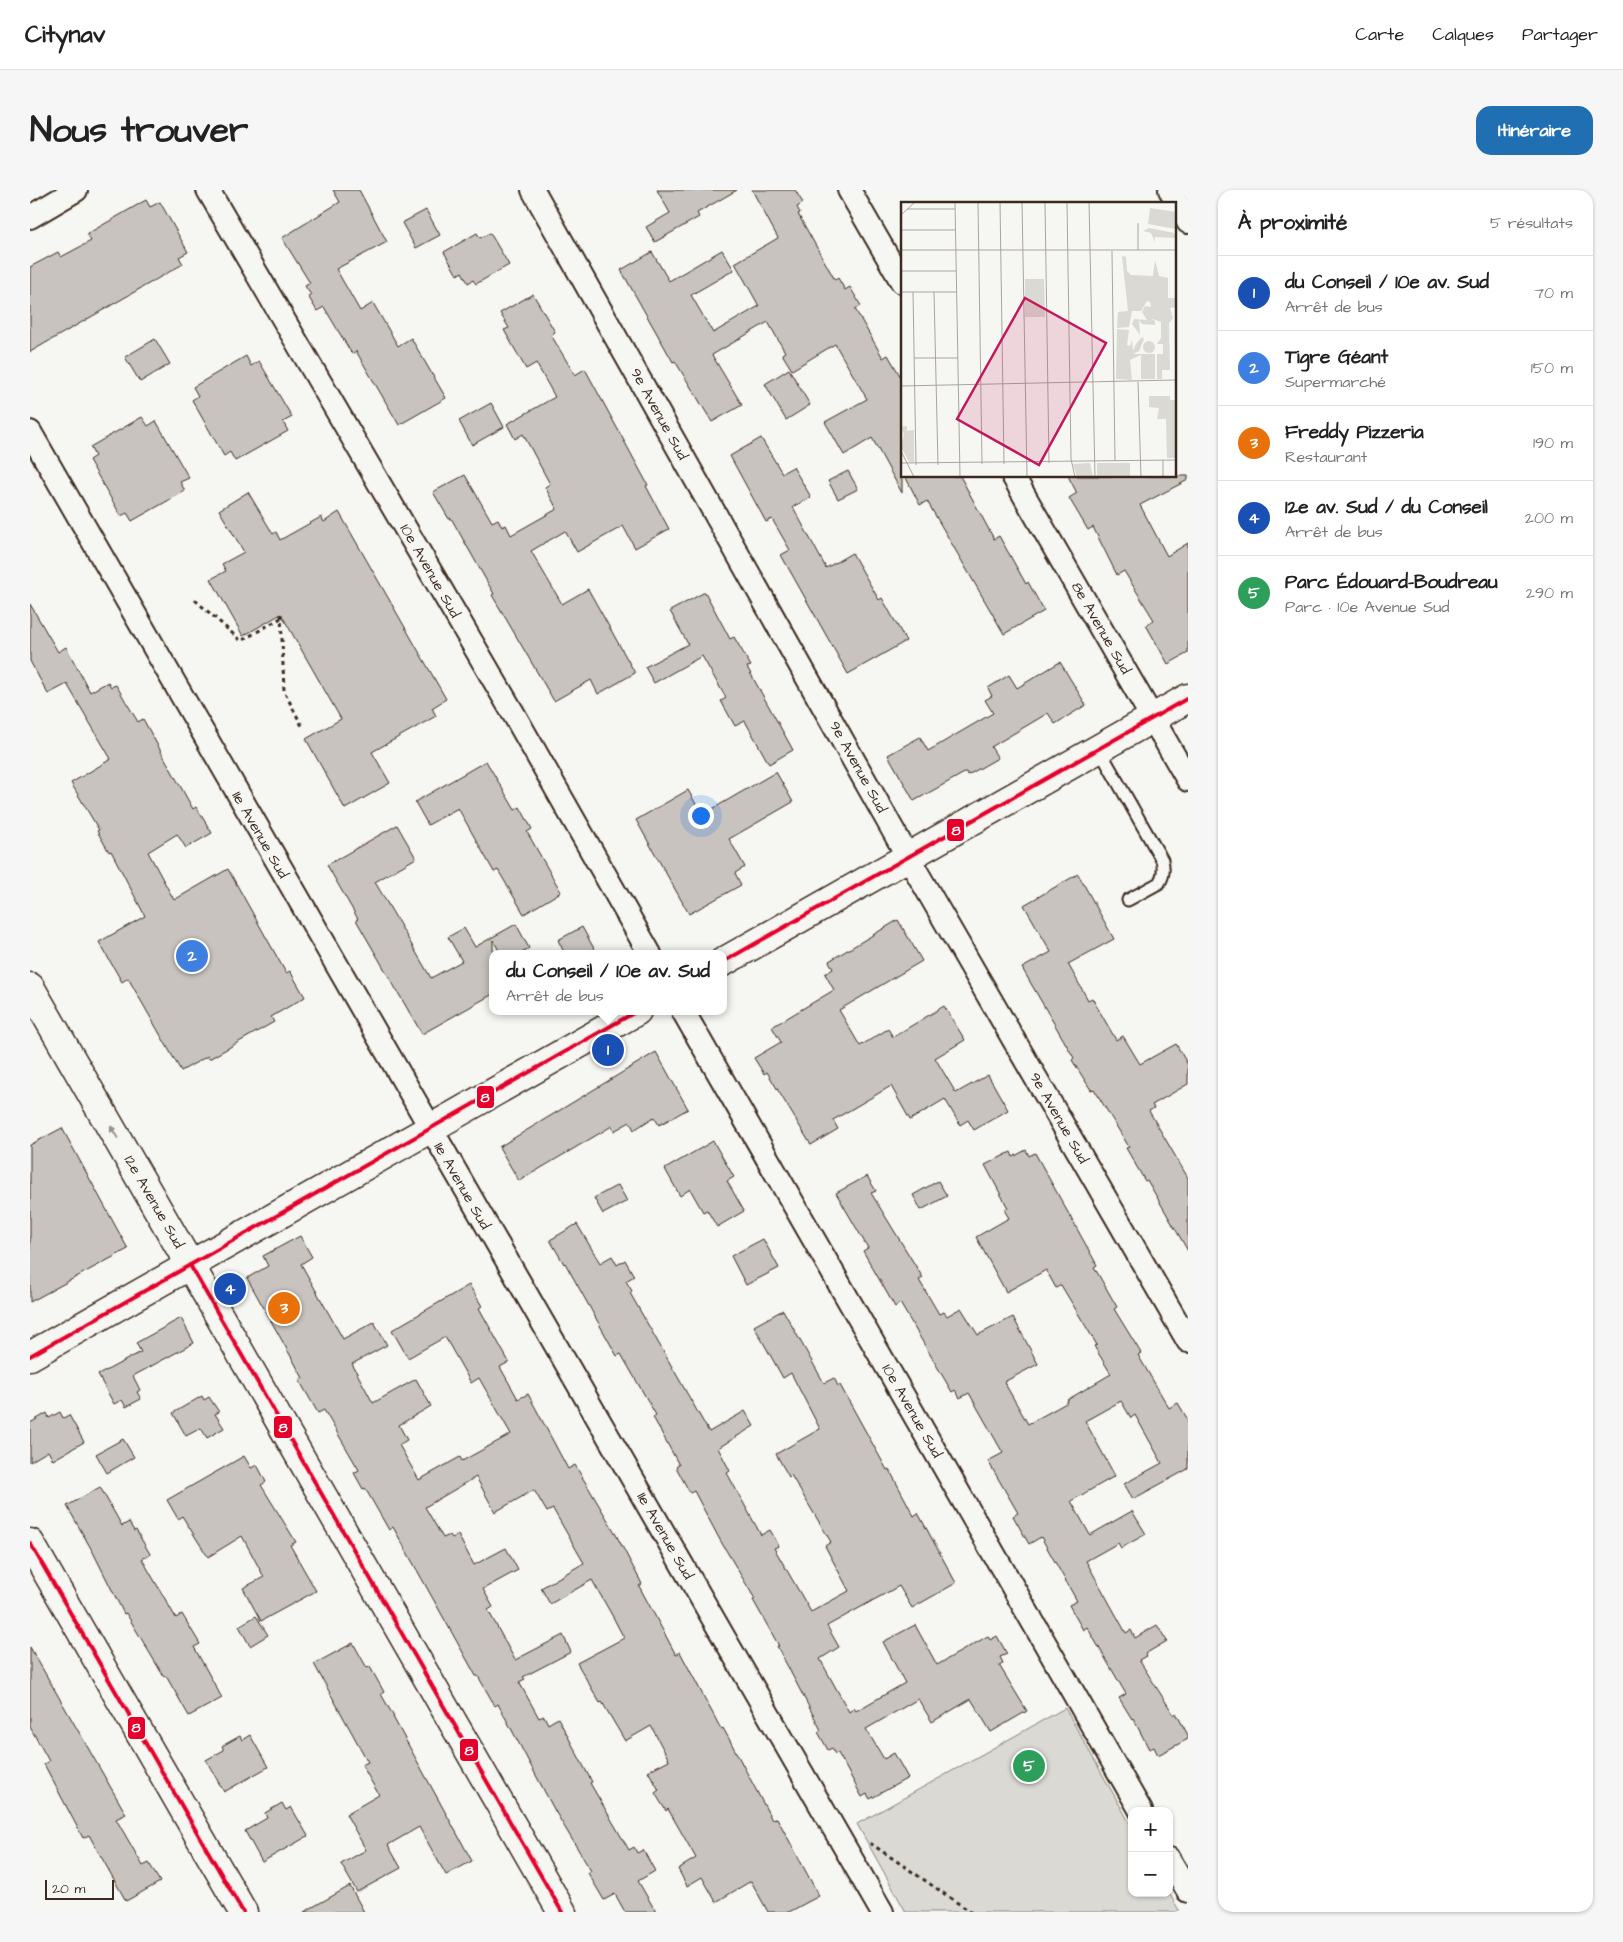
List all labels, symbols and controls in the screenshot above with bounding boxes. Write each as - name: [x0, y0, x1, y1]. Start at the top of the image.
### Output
- text: Citynav: [25, 18, 105, 52]
- text: Carte: [1355, 22, 1404, 47]
- text: Calques: [1432, 22, 1494, 47]
- text: Partager: [1522, 22, 1598, 47]
- text: Nous trouver: [30, 106, 248, 155]
- button: Itinéraire: [1476, 106, 1593, 155]
- inset map: [901, 202, 1176, 478]
- text: À proximité: [1238, 208, 1347, 237]
- text: 5 résultats: [1490, 212, 1573, 234]
- text: du Conseil / 10e av. Sud: [1285, 269, 1489, 296]
- text: 1: [1253, 282, 1255, 304]
- text: 70 m: [1534, 282, 1573, 304]
- text: Arrêt de bus: [1285, 296, 1383, 318]
- text: Tigre Géant: [1285, 344, 1388, 371]
- text: 2: [1249, 357, 1259, 379]
- text: 150 m: [1531, 357, 1573, 379]
- street label: 9e Avenue Sud: [625, 364, 693, 464]
- text: Supermarché: [1285, 371, 1386, 393]
- text: Freddy Pizzeria: [1285, 419, 1424, 446]
- text: 3: [1250, 432, 1258, 454]
- text: 190 m: [1533, 432, 1573, 454]
- text: Restaurant: [1285, 446, 1367, 468]
- text: 12e av. Sud / du Conseil: [1285, 494, 1488, 521]
- text: 4: [1249, 507, 1259, 529]
- text: 200 m: [1525, 507, 1573, 529]
- street label: 10e Avenue Sud: [395, 520, 466, 622]
- text: Arrêt de bus: [1285, 521, 1383, 543]
- text: Parc Édouard-Boudreau: [1285, 569, 1498, 596]
- street label: 8e Avenue Sud: [1066, 578, 1136, 678]
- text: 5: [1248, 582, 1260, 604]
- text: 290 m: [1526, 582, 1573, 604]
- text: Parc · 10e Avenue Sud: [1285, 596, 1450, 618]
- street label: 9e Avenue Sud: [824, 717, 892, 817]
- street label: 11e Avenue Sud: [226, 787, 294, 883]
- your location: [688, 803, 714, 829]
- line badge: 8: [946, 818, 965, 842]
- text: 8: [951, 821, 961, 841]
- pin: 2: [176, 937, 208, 975]
- popup: [489, 950, 727, 1015]
- text: du Conseil / 10e av. Sud: [506, 958, 710, 985]
- text: Arrêt de bus: [506, 985, 604, 1007]
- pin: 1: [592, 1031, 624, 1069]
- street label: 9e Avenue Sud: [1024, 1068, 1094, 1168]
- line badge: 8: [476, 1085, 495, 1109]
- text: 8: [480, 1088, 490, 1108]
- one-way arrow: [110, 1124, 118, 1139]
- street label: 11e Avenue Sud: [428, 1138, 496, 1234]
- street label: 12e Avenue Sud: [119, 1152, 189, 1253]
- pin: 4: [214, 1270, 246, 1308]
- pin: 3: [268, 1289, 300, 1327]
- street label: 10e Avenue Sud: [877, 1360, 948, 1462]
- line badge: 8: [273, 1415, 293, 1439]
- text: 8: [278, 1418, 288, 1438]
- street label: 11e Avenue Sud: [631, 1488, 699, 1584]
- line badge: 8: [127, 1716, 146, 1740]
- text: 8: [131, 1718, 141, 1738]
- line badge: 8: [459, 1738, 479, 1762]
- text: 8: [464, 1741, 474, 1761]
- pin: 5: [1013, 1747, 1045, 1785]
- map controls: [1128, 1807, 1173, 1897]
- button: +: [1128, 1807, 1173, 1852]
- button: −: [1128, 1852, 1173, 1897]
- scale bar: [45, 1877, 114, 1900]
- text: 20 m: [52, 1879, 85, 1899]

